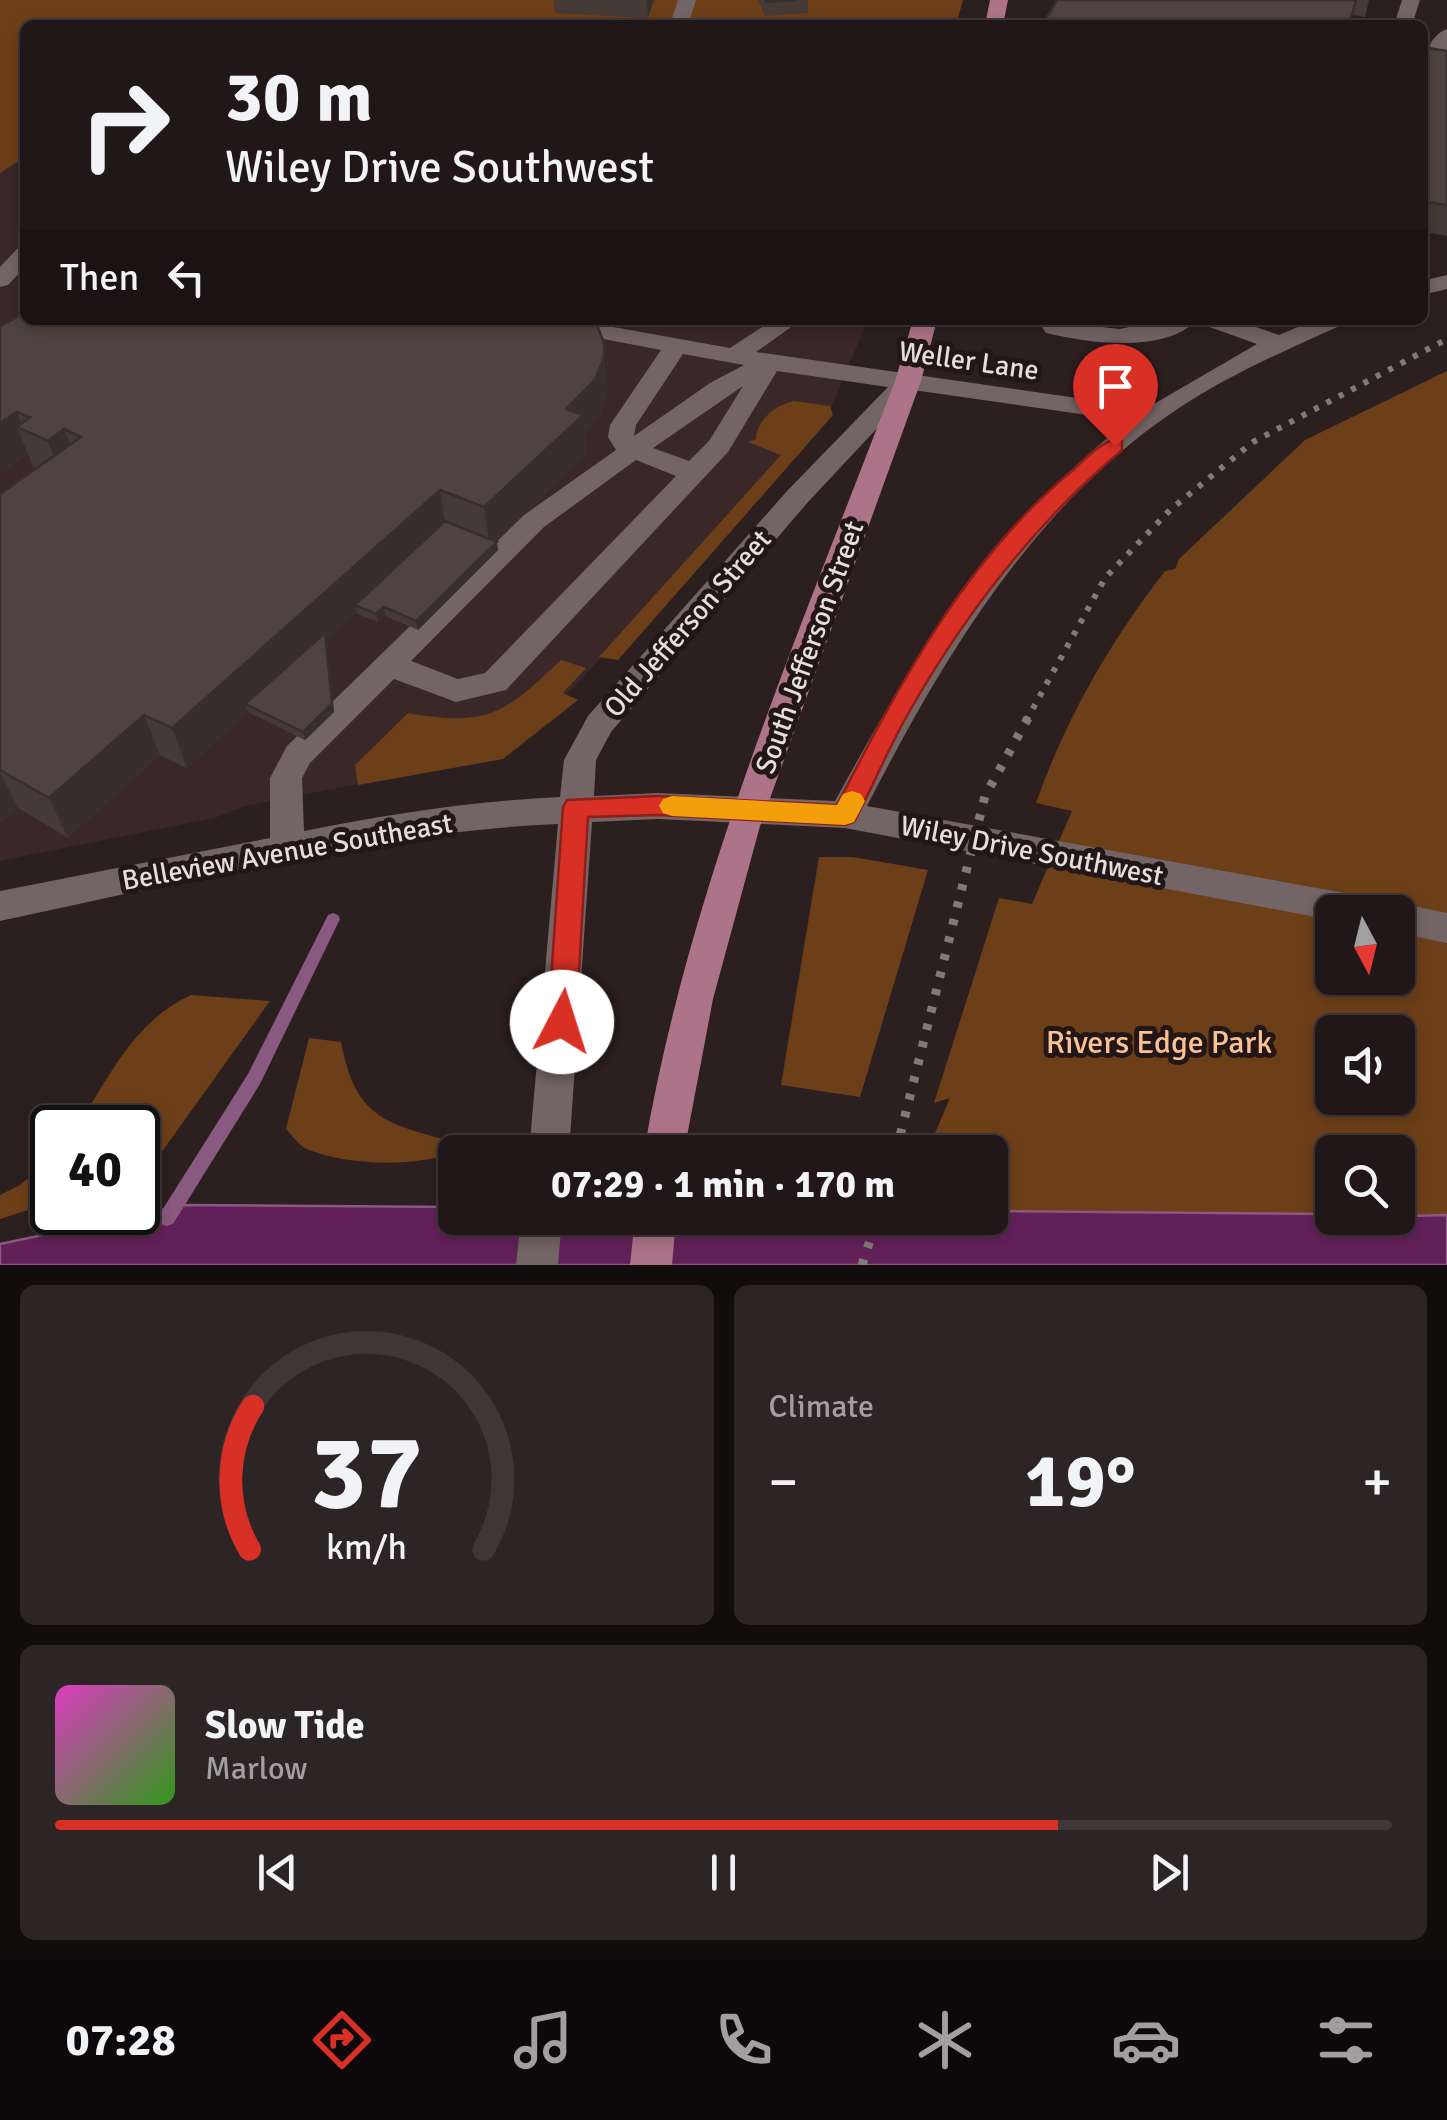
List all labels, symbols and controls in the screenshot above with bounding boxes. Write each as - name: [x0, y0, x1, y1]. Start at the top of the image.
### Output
- text: 30 m: [225, 54, 373, 140]
- icon: right: [60, 60, 190, 190]
- text: Wiley Drive Southwest: [225, 140, 654, 195]
- icon: left: [159, 250, 214, 305]
- text: Then: [60, 254, 139, 301]
- street label: Weller Lane: [897, 334, 1041, 388]
- pin: [1073, 344, 1158, 447]
- icon: arrive: [1088, 359, 1143, 414]
- street label: South Jefferson Street: [748, 516, 872, 778]
- street label: Old Jefferson Street: [597, 523, 779, 724]
- street label: Belleview Avenue Southeast: [119, 806, 455, 898]
- street label: Wiley Drive Southwest: [898, 809, 1166, 893]
- north arrow: [1315, 895, 1415, 995]
- map controls: [1315, 895, 1415, 1235]
- position arrow: [510, 970, 614, 1074]
- button: sound: [1315, 1015, 1415, 1115]
- park label: Rivers Edge Park: [1046, 1023, 1272, 1062]
- speed limit sign: 40: [30, 1105, 160, 1235]
- button: search: [1315, 1135, 1415, 1235]
- text: 07:29 · 1 min · 170 m: [551, 1161, 895, 1208]
- text: Climate: [769, 1387, 874, 1426]
- text: 37: [311, 1409, 423, 1537]
- text: 19°: [1025, 1435, 1136, 1528]
- text: −: [769, 1448, 798, 1516]
- text: +: [1362, 1448, 1392, 1516]
- text: km/h: [326, 1525, 407, 1569]
- text: Slow Tide: [205, 1702, 365, 1749]
- text: Marlow: [205, 1749, 307, 1788]
- icon: previous: [250, 1845, 305, 1900]
- icon: pause: [696, 1845, 751, 1900]
- icon: next: [1142, 1845, 1197, 1900]
- icon: directions: [307, 2005, 377, 2075]
- icon: music: [508, 2005, 578, 2075]
- icon: phone: [709, 2005, 779, 2075]
- icon: climate: [910, 2005, 980, 2075]
- icon: car: [1111, 2005, 1181, 2075]
- icon: filters: [1311, 2005, 1381, 2075]
- text: 07:28: [65, 2013, 176, 2068]

